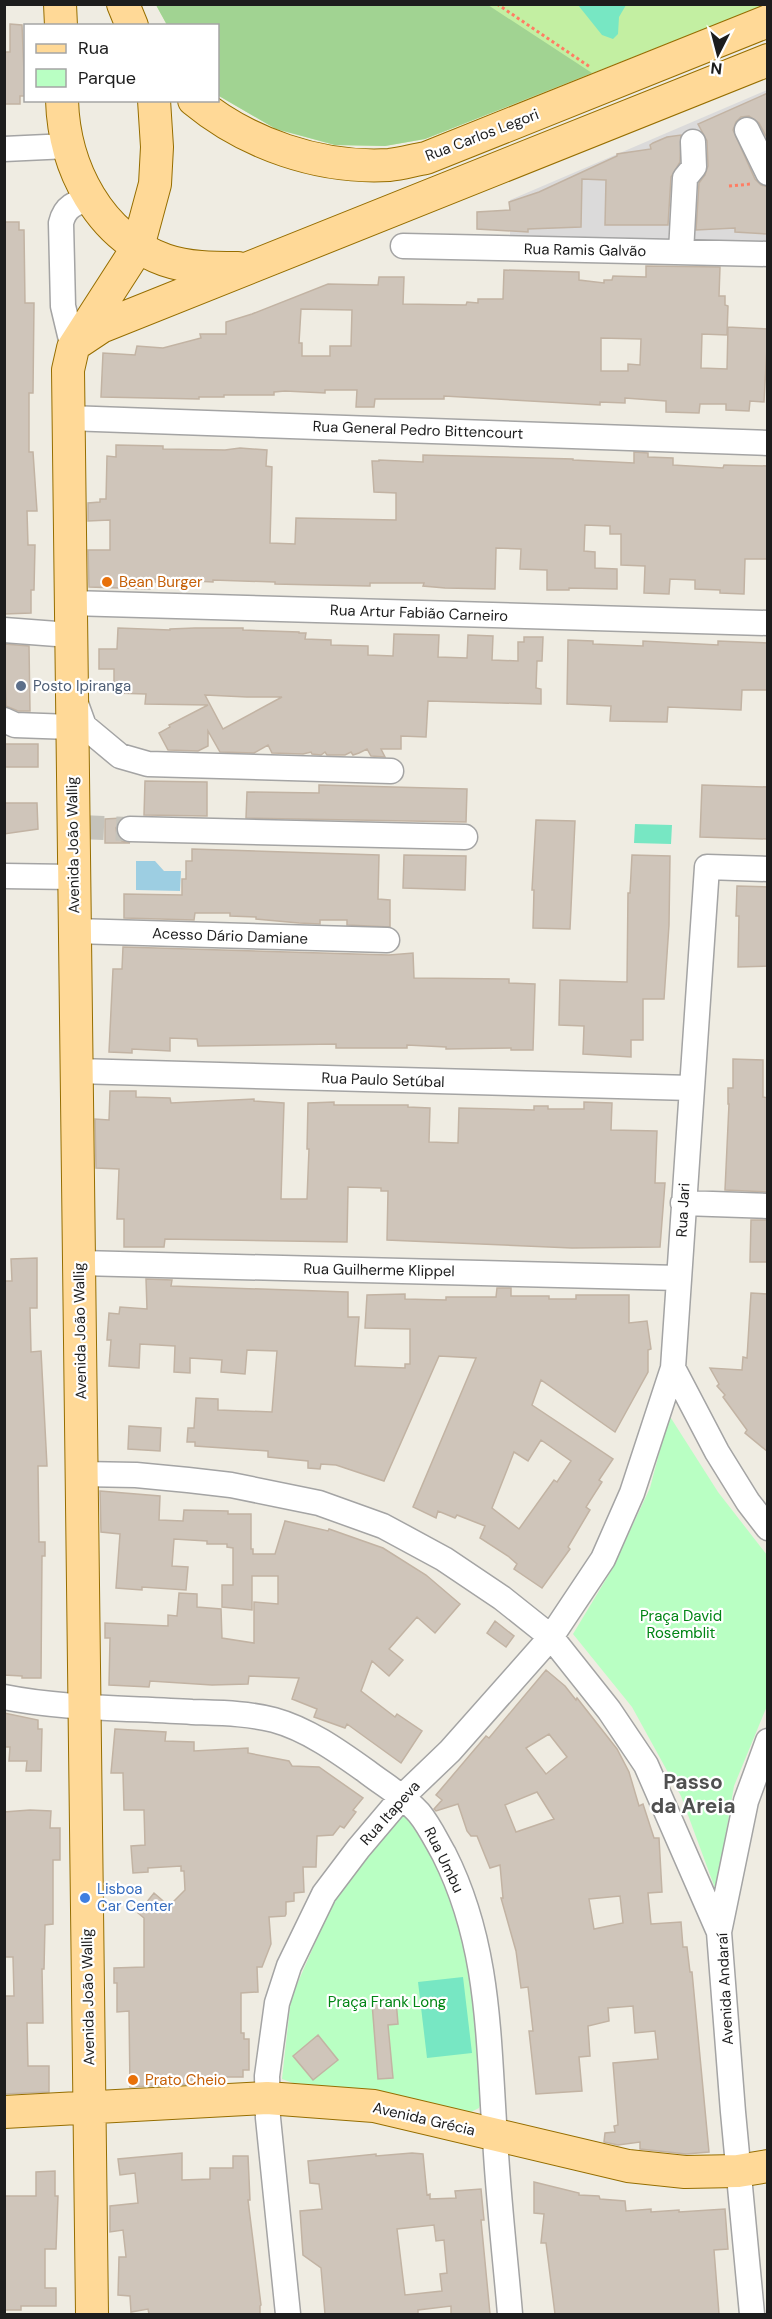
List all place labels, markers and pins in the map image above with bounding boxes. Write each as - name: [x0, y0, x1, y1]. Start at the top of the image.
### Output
- place label: Bean Burger: [119, 572, 203, 592]
- marker: Bean Burger: [100, 575, 114, 589]
- place label: Posto Ipiranga: [33, 676, 131, 696]
- marker: Posto Ipiranga: [14, 679, 28, 693]
- place label: Lisboa Car Center: [97, 1879, 174, 1916]
- marker: Lisboa Car Center: [78, 1891, 92, 1905]
- place label: Prato Cheio: [145, 2070, 226, 2090]
- marker: Prato Cheio: [126, 2073, 140, 2087]

